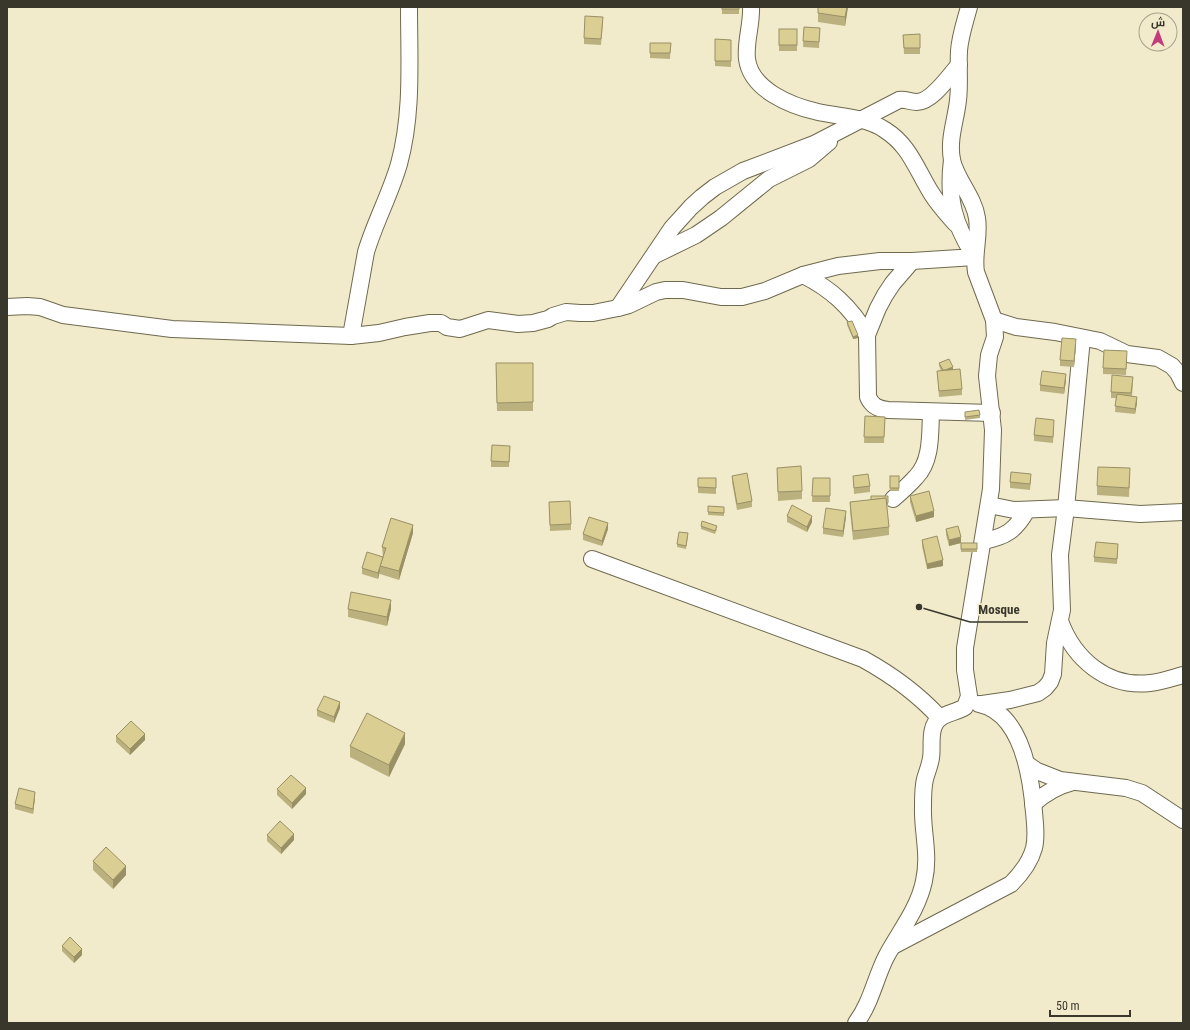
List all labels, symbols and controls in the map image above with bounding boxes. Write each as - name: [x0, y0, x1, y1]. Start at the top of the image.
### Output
- north arrow: [1138, 12, 1178, 52]
- text: ش: [1151, 16, 1165, 29]
- callout: Mosque: [970, 597, 1028, 622]
- text: Mosque: [978, 602, 1020, 617]
- scale bar: [1050, 992, 1130, 1018]
- text: 50 m: [1056, 999, 1080, 1013]

